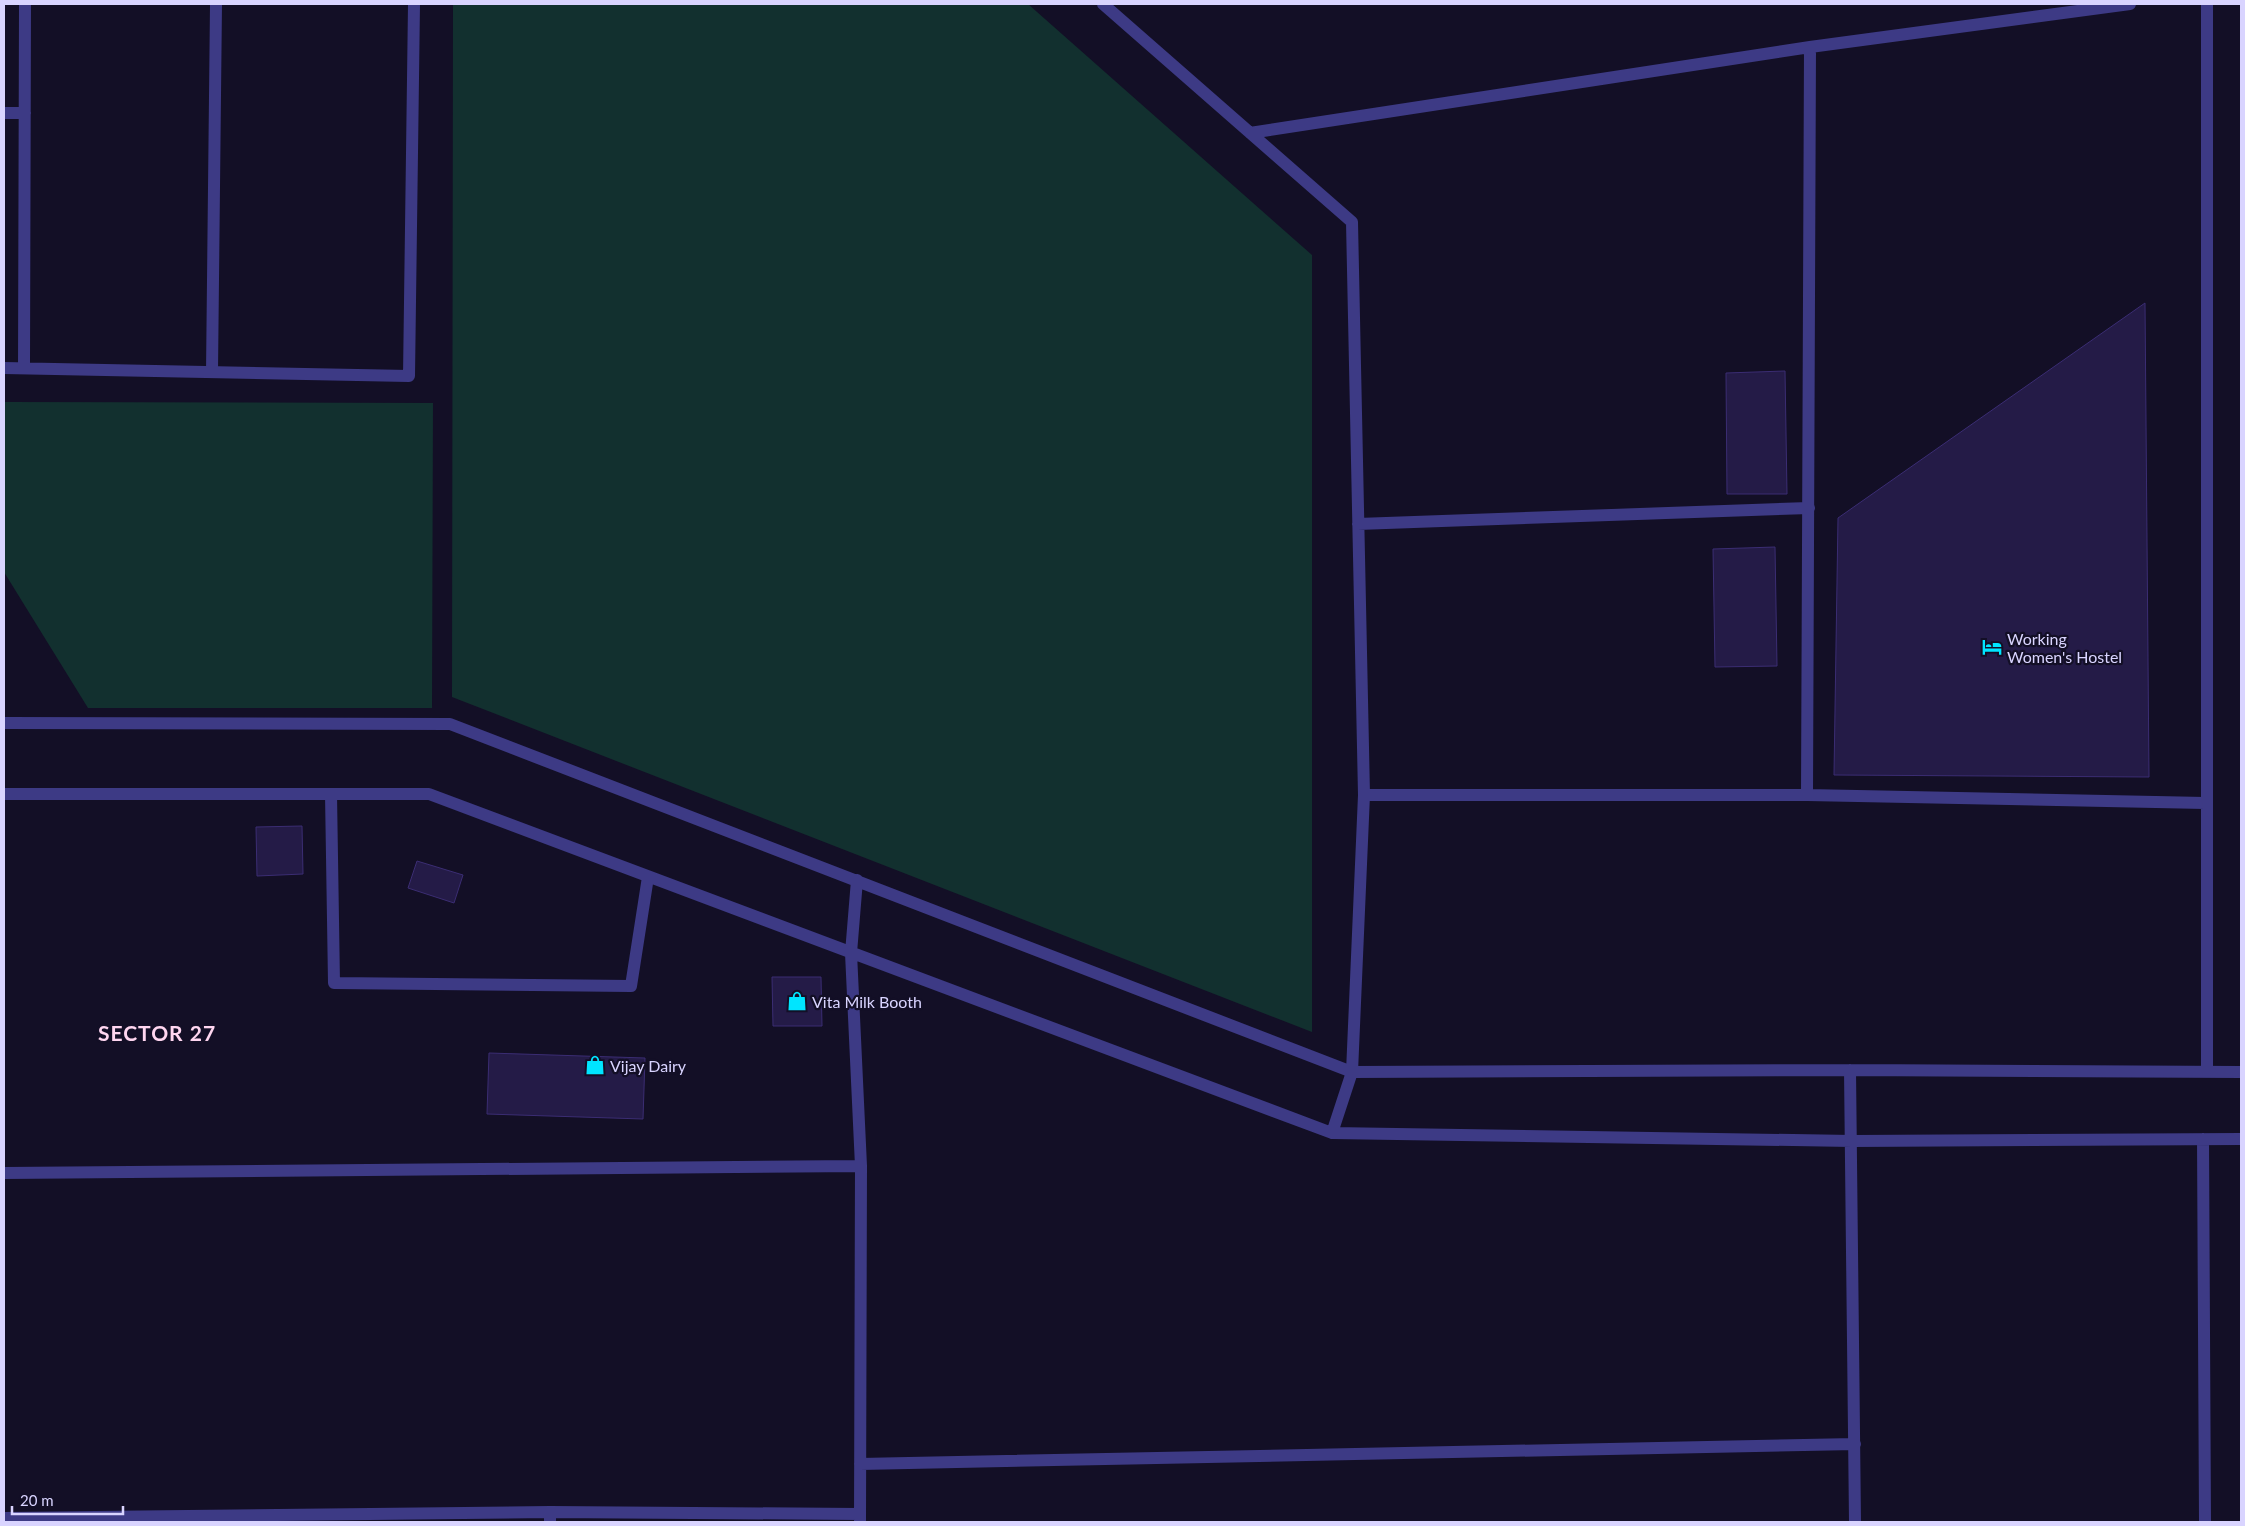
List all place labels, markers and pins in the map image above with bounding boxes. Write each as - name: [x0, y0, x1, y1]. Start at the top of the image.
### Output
- place label: Working Women's Hostel: [2007, 629, 2122, 666]
- hotel icon: Working Women's Hostel: [1981, 636, 2003, 658]
- shop icon: Vita Milk Booth: [786, 990, 808, 1012]
- place label: Vita Milk Booth: [812, 992, 922, 1011]
- shop icon: Vijay Dairy: [584, 1054, 606, 1076]
- place label: Vijay Dairy: [610, 1056, 687, 1075]

